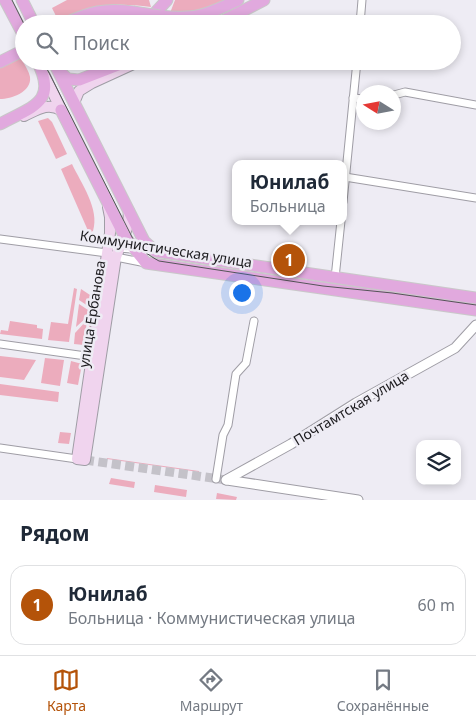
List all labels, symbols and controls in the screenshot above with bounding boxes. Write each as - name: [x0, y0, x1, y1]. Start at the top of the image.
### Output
- search box: [15, 15, 461, 70]
- icon: search: [33, 29, 61, 57]
- text: Поиск: [73, 30, 129, 56]
- north arrow: [356, 85, 401, 130]
- popup: [232, 160, 347, 225]
- text: Юнилаб: [250, 169, 329, 195]
- text: Больница: [250, 195, 326, 217]
- street label: Коммунистическая улица: [79, 226, 254, 272]
- pin: 1: [273, 241, 305, 279]
- street label: улица Ербанова: [74, 259, 109, 369]
- your location: [229, 280, 255, 306]
- street label: Почтамтская улица: [290, 366, 412, 450]
- map controls: [416, 440, 461, 485]
- button: layers: [416, 440, 461, 485]
- text: Рядом: [20, 519, 90, 547]
- text: Юнилаб: [68, 581, 148, 607]
- text: 1: [32, 594, 42, 616]
- text: 60 m: [418, 594, 455, 616]
- text: Больница · Коммунистическая улица: [68, 607, 355, 629]
- tab: Карта: [47, 666, 86, 715]
- tab: Маршрут: [180, 666, 243, 715]
- tab: Сохранённые: [337, 666, 429, 715]

